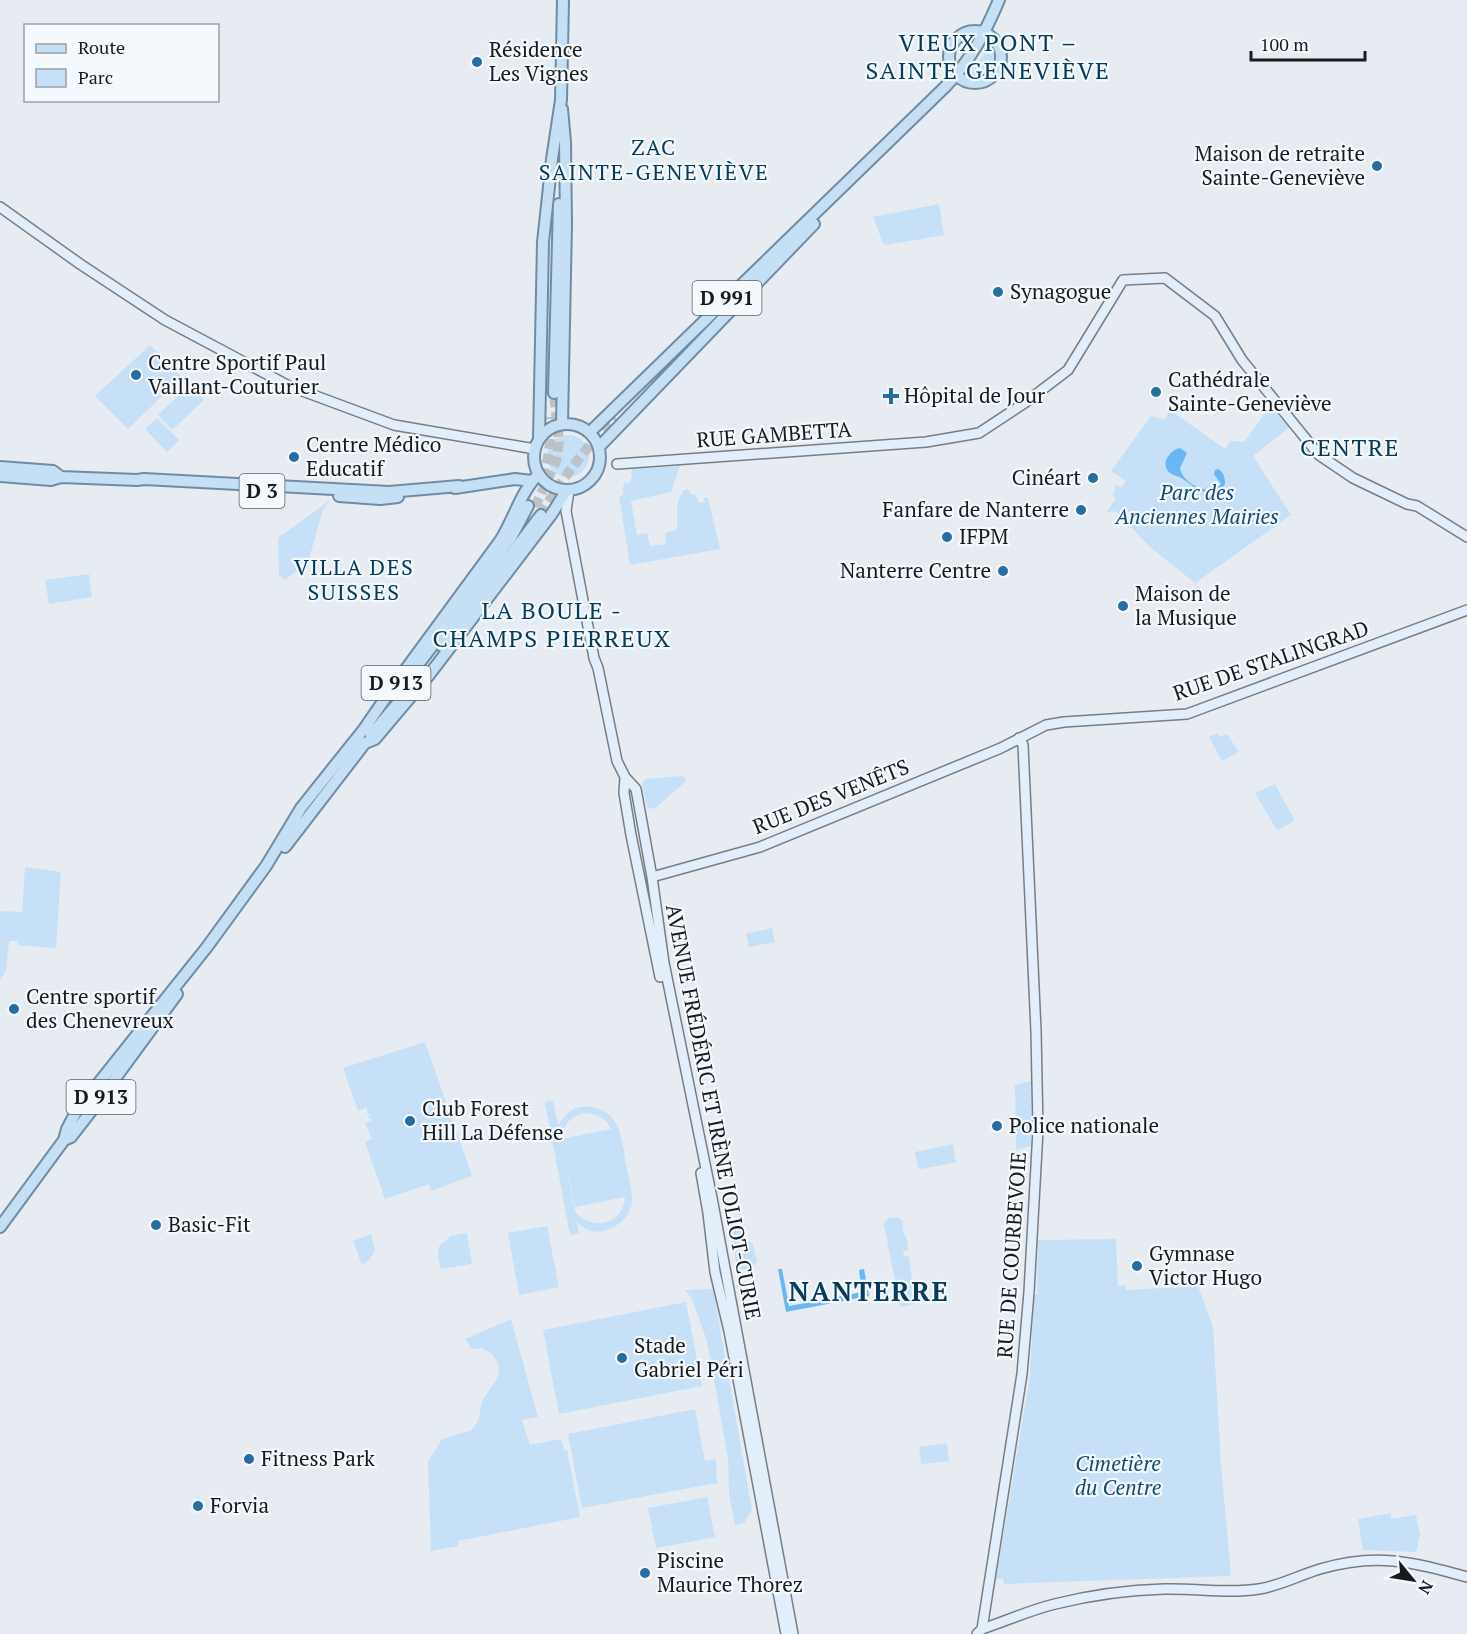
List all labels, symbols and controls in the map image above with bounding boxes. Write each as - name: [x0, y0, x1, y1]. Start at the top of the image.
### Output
- legend: [24, 24, 219, 102]
- scale bar: [1251, 24, 1365, 62]
- district label: VIEUX PONT – SAINTE GENEVIÈVE: [865, 26, 1111, 86]
- text: 100 m: [1260, 32, 1309, 56]
- text: Route: [78, 35, 125, 59]
- place label: Résidence Les Vignes: [489, 35, 589, 87]
- marker: Résidence Les Vignes: [470, 55, 484, 69]
- text: Parc: [78, 65, 113, 89]
- district label: ZAC SAINTE-GENEVIÈVE: [539, 132, 769, 186]
- place label: Maison de retraite Sainte-Geneviève: [1195, 139, 1365, 191]
- marker: Maison de retraite Sainte-Geneviève: [1370, 159, 1384, 173]
- place label: Synagogue: [1010, 277, 1111, 305]
- road number: D 991: [692, 281, 762, 315]
- marker: Synagogue: [991, 285, 1005, 299]
- place label: Centre Sportif Paul Vaillant-Couturier: [148, 348, 326, 400]
- place label: Cathédrale Sainte-Geneviève: [1168, 365, 1332, 417]
- marker: Centre Sportif Paul Vaillant-Couturier: [129, 368, 143, 382]
- place label: Hôpital de Jour: [904, 381, 1045, 409]
- marker: Cathédrale Sainte-Geneviève: [1149, 385, 1163, 399]
- marker: Hôpital de Jour: [882, 387, 900, 405]
- street label: RUE GAMBETTA: [695, 415, 853, 453]
- place label: Centre Médico Educatif: [306, 430, 441, 482]
- district label: CENTRE: [1300, 431, 1400, 463]
- marker: Centre Médico Educatif: [287, 450, 301, 464]
- place label: Cinéart: [1012, 463, 1081, 491]
- marker: Cinéart: [1086, 471, 1100, 485]
- road number: D 3: [240, 474, 284, 508]
- park label: Parc des Anciennes Mairies: [1113, 478, 1279, 530]
- place label: Fanfare de Nanterre: [882, 495, 1069, 523]
- marker: Fanfare de Nanterre: [1074, 503, 1088, 517]
- place label: IFPM: [959, 522, 1009, 550]
- marker: IFPM: [940, 530, 954, 544]
- district label: VILLA DES SUISSES: [294, 552, 414, 606]
- place label: Nanterre Centre: [840, 556, 991, 584]
- marker: Nanterre Centre: [996, 564, 1010, 578]
- place label: Maison de la Musique: [1135, 579, 1237, 631]
- district label: LA BOULE - CHAMPS PIERREUX: [432, 594, 672, 654]
- marker: Maison de la Musique: [1116, 599, 1130, 613]
- street label: RUE DE STALINGRAD: [1169, 613, 1372, 707]
- road number: D 913: [362, 666, 430, 700]
- street label: RUE DES VENÊTS: [748, 752, 913, 840]
- street label: AVENUE FRÉDÉRIC ET IRÈNE JOLIOT-CURIE: [660, 902, 768, 1322]
- place label: Centre sportif des Chenevreux: [26, 982, 174, 1034]
- marker: Centre sportif des Chenevreux: [7, 1002, 21, 1016]
- road number: D 913: [66, 1080, 136, 1114]
- place label: Club Forest Hill La Défense: [422, 1094, 564, 1146]
- place label: Police nationale: [1009, 1111, 1159, 1139]
- marker: Club Forest Hill La Défense: [403, 1114, 417, 1128]
- marker: Police nationale: [990, 1119, 1004, 1133]
- street label: RUE DE COURBEVOIE: [990, 1151, 1032, 1359]
- place label: Basic-Fit: [168, 1210, 251, 1238]
- marker: Basic-Fit: [149, 1218, 163, 1232]
- place label: Gymnase Victor Hugo: [1149, 1239, 1262, 1291]
- marker: Gymnase Victor Hugo: [1130, 1259, 1144, 1273]
- district label: NANTERRE: [789, 1273, 949, 1309]
- place label: Stade Gabriel Péri: [634, 1331, 744, 1383]
- marker: Stade Gabriel Péri: [615, 1351, 629, 1365]
- place label: Fitness Park: [261, 1444, 375, 1472]
- park label: Cimetière du Centre: [1075, 1449, 1162, 1501]
- marker: Fitness Park: [242, 1452, 256, 1466]
- place label: Forvia: [210, 1491, 269, 1519]
- marker: Forvia: [191, 1499, 205, 1513]
- place label: Piscine Maurice Thorez: [657, 1546, 803, 1598]
- north arrow: [1383, 1550, 1443, 1610]
- marker: Piscine Maurice Thorez: [638, 1566, 652, 1580]
- text: N: [1413, 1577, 1439, 1598]

